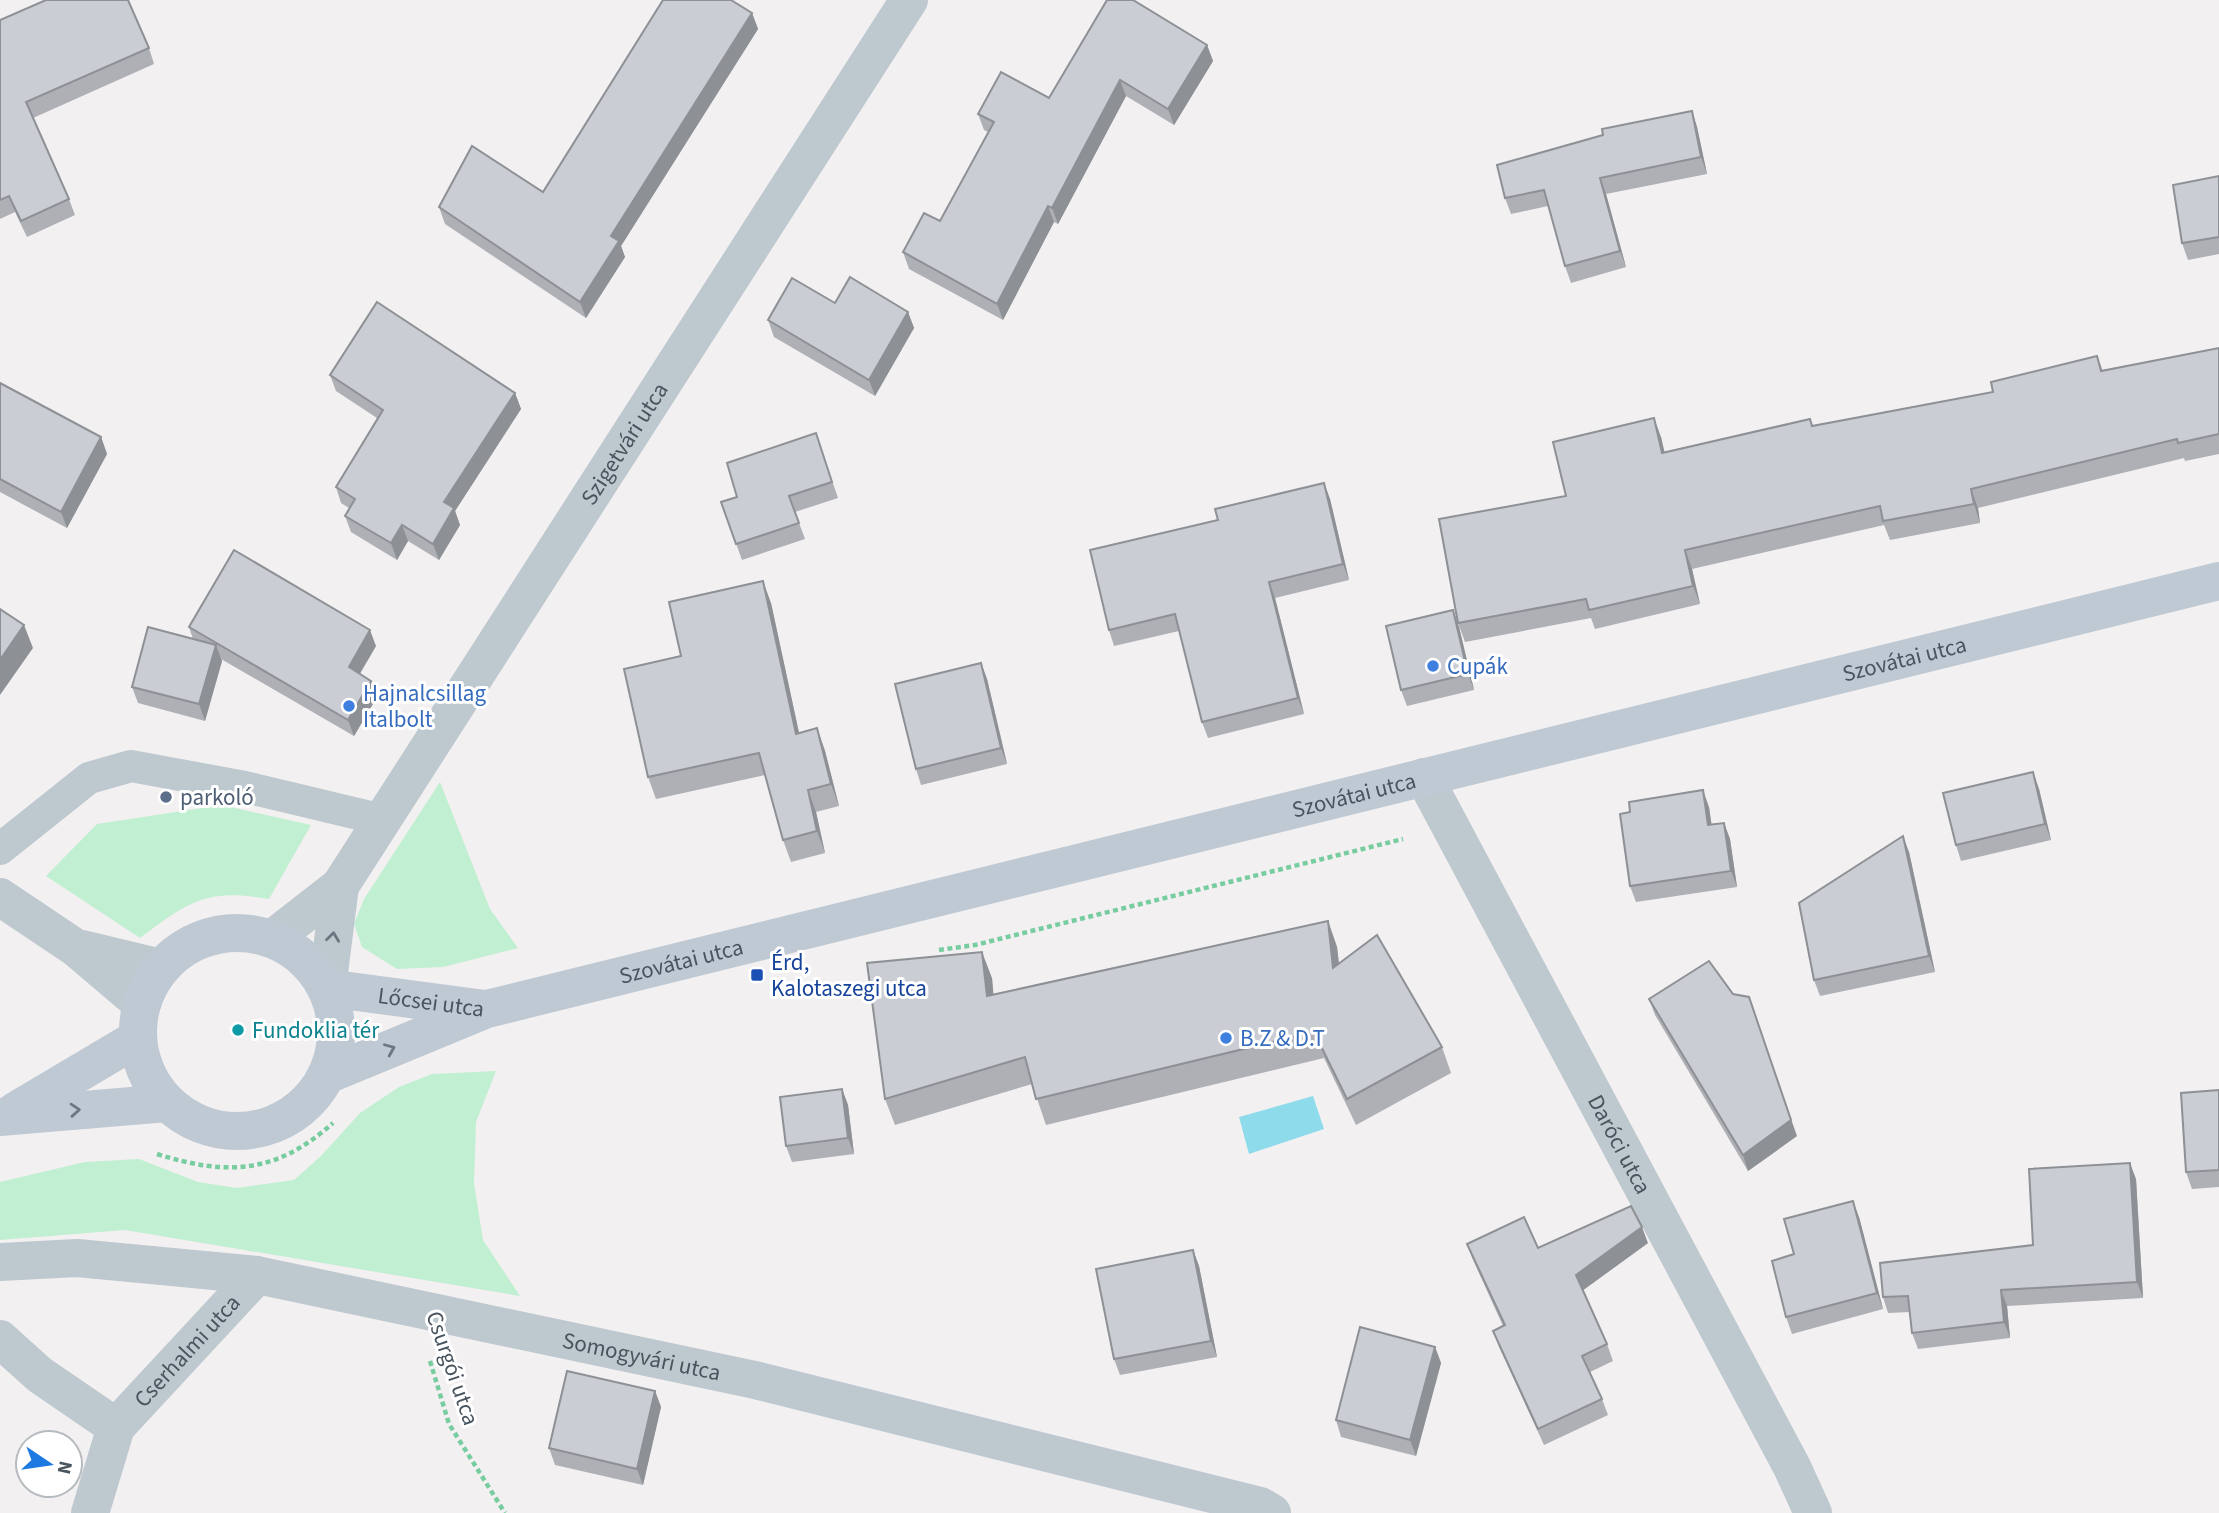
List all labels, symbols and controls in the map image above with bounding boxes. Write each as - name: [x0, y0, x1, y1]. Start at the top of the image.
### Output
- street label: Szigetvári utca: [573, 376, 676, 512]
- street label: Szovátai utca: [1839, 628, 1970, 690]
- place label: Cupák: [1447, 650, 1508, 683]
- marker: Cupák: [1425, 658, 1441, 674]
- place label: Hajnalcsillag Italbolt: [363, 677, 486, 736]
- marker: Hajnalcsillag Italbolt: [341, 698, 357, 714]
- street label: Szovátai utca: [1288, 764, 1419, 827]
- place label: parkoló: [180, 781, 254, 814]
- marker: parkoló: [158, 789, 174, 805]
- street label: Szovátai utca: [616, 930, 747, 993]
- one-way arrow: [326, 932, 341, 943]
- place label: Érd, Kalotaszegi utca: [771, 946, 927, 1005]
- marker: Érd, Kalotaszegi utca: [749, 967, 765, 983]
- street label: Lőcsei utca: [376, 979, 486, 1026]
- place label: Fundoklia tér: [252, 1014, 380, 1047]
- marker: Fundoklia tér: [230, 1022, 246, 1038]
- place label: B.Z & D.T: [1240, 1022, 1325, 1055]
- marker: B.Z & D.T: [1218, 1030, 1234, 1046]
- one-way arrow: [383, 1044, 395, 1058]
- street label: Daróci utca: [1579, 1089, 1659, 1200]
- one-way arrow: [70, 1103, 81, 1118]
- street label: Cserhalmi utca: [126, 1287, 248, 1415]
- street label: Csurgói utca: [418, 1307, 487, 1430]
- street label: Somogyvári utca: [559, 1324, 724, 1389]
- north arrow: [14, 1429, 84, 1499]
- text: N: [50, 1458, 79, 1477]

